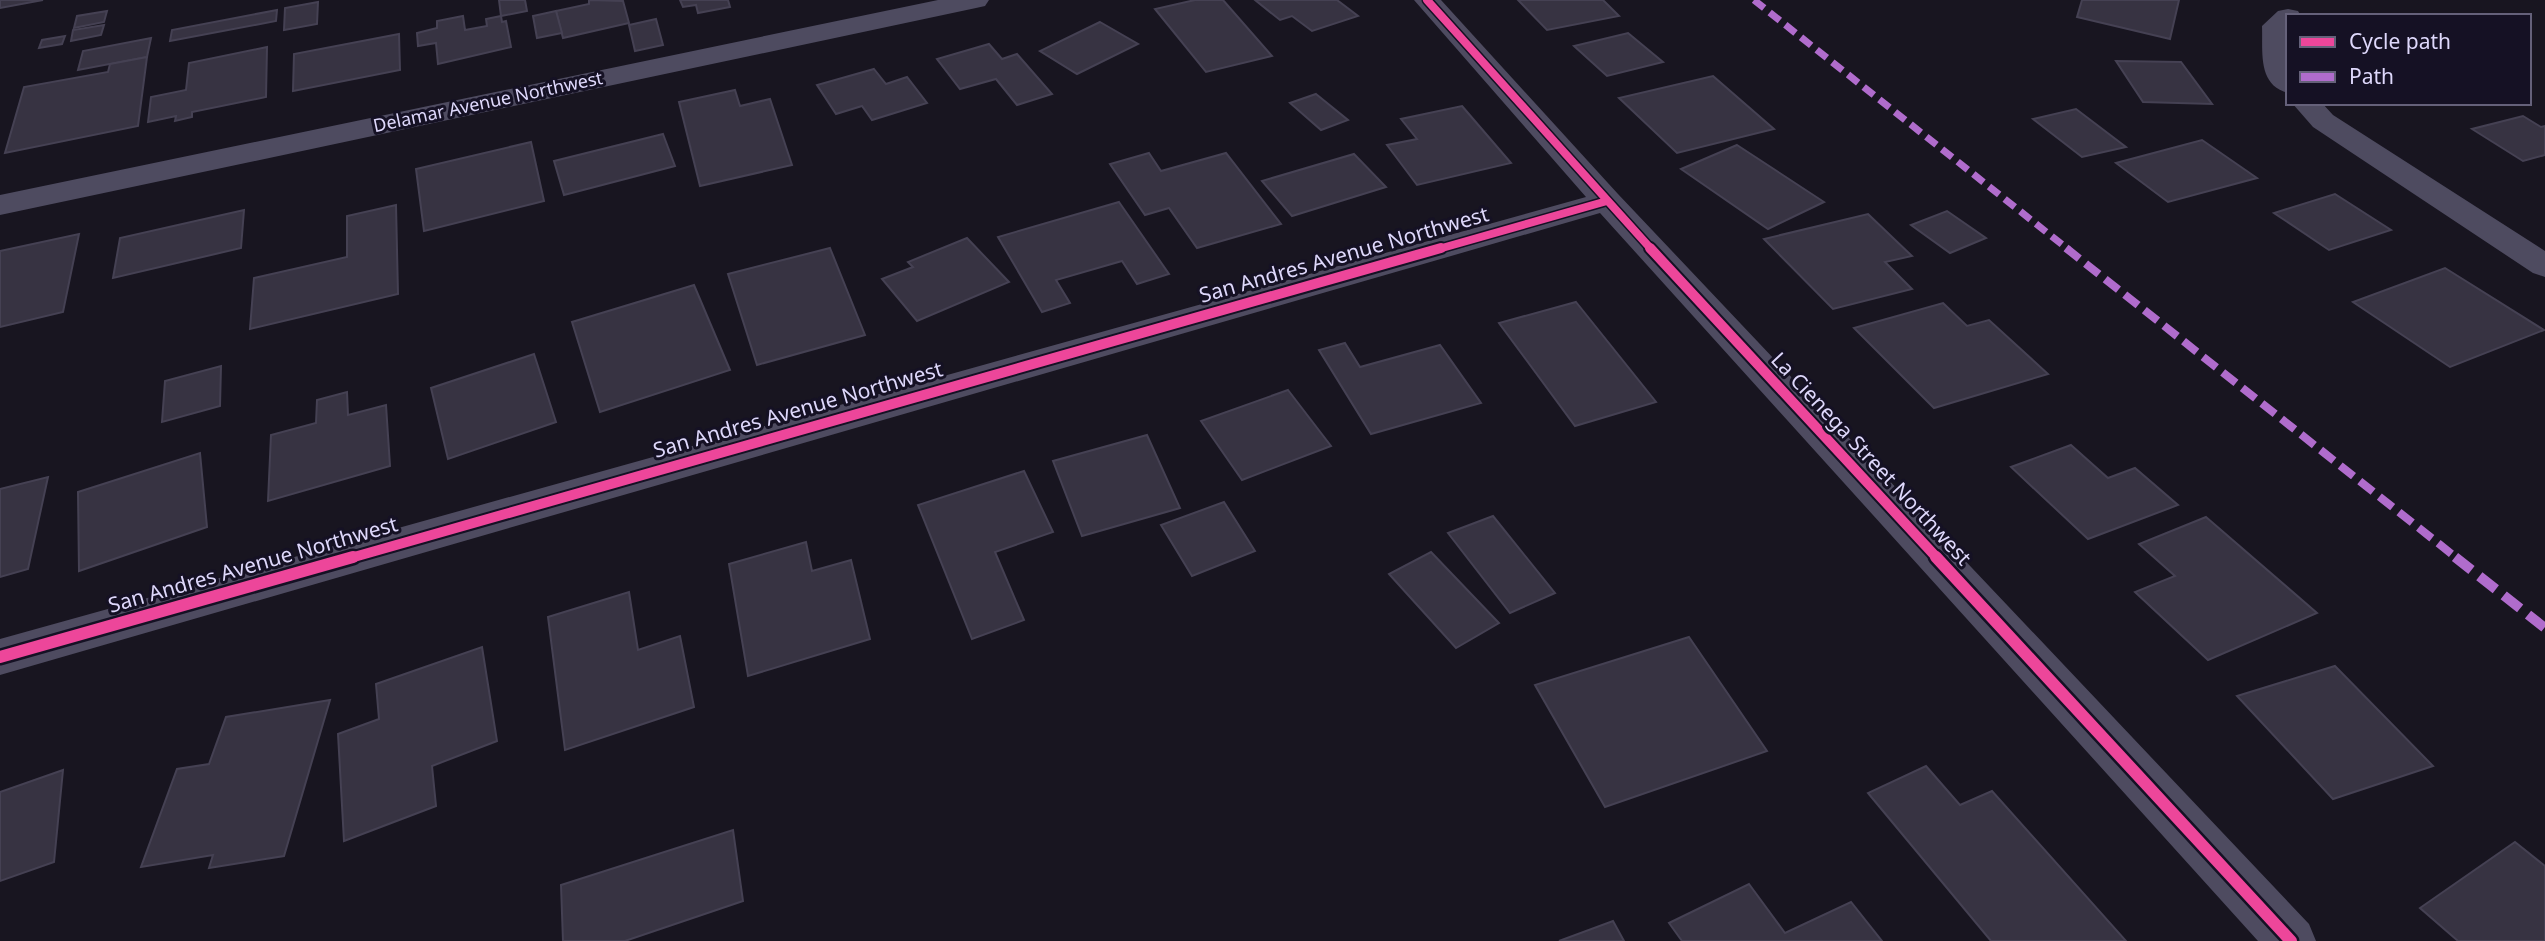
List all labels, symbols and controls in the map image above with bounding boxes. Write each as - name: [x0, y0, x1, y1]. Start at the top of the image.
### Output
- legend: [2286, 14, 2531, 105]
- text: Cycle path: [2349, 27, 2451, 55]
- text: Path: [2349, 62, 2394, 90]
- street label: Delamar Avenue Northwest: [371, 65, 605, 137]
- street label: San Andres Avenue Northwest: [1196, 199, 1492, 309]
- street label: La Cienega Street Northwest: [1765, 346, 1978, 571]
- street label: San Andres Avenue Northwest: [650, 354, 946, 464]
- street label: San Andres Avenue Northwest: [105, 509, 401, 619]

